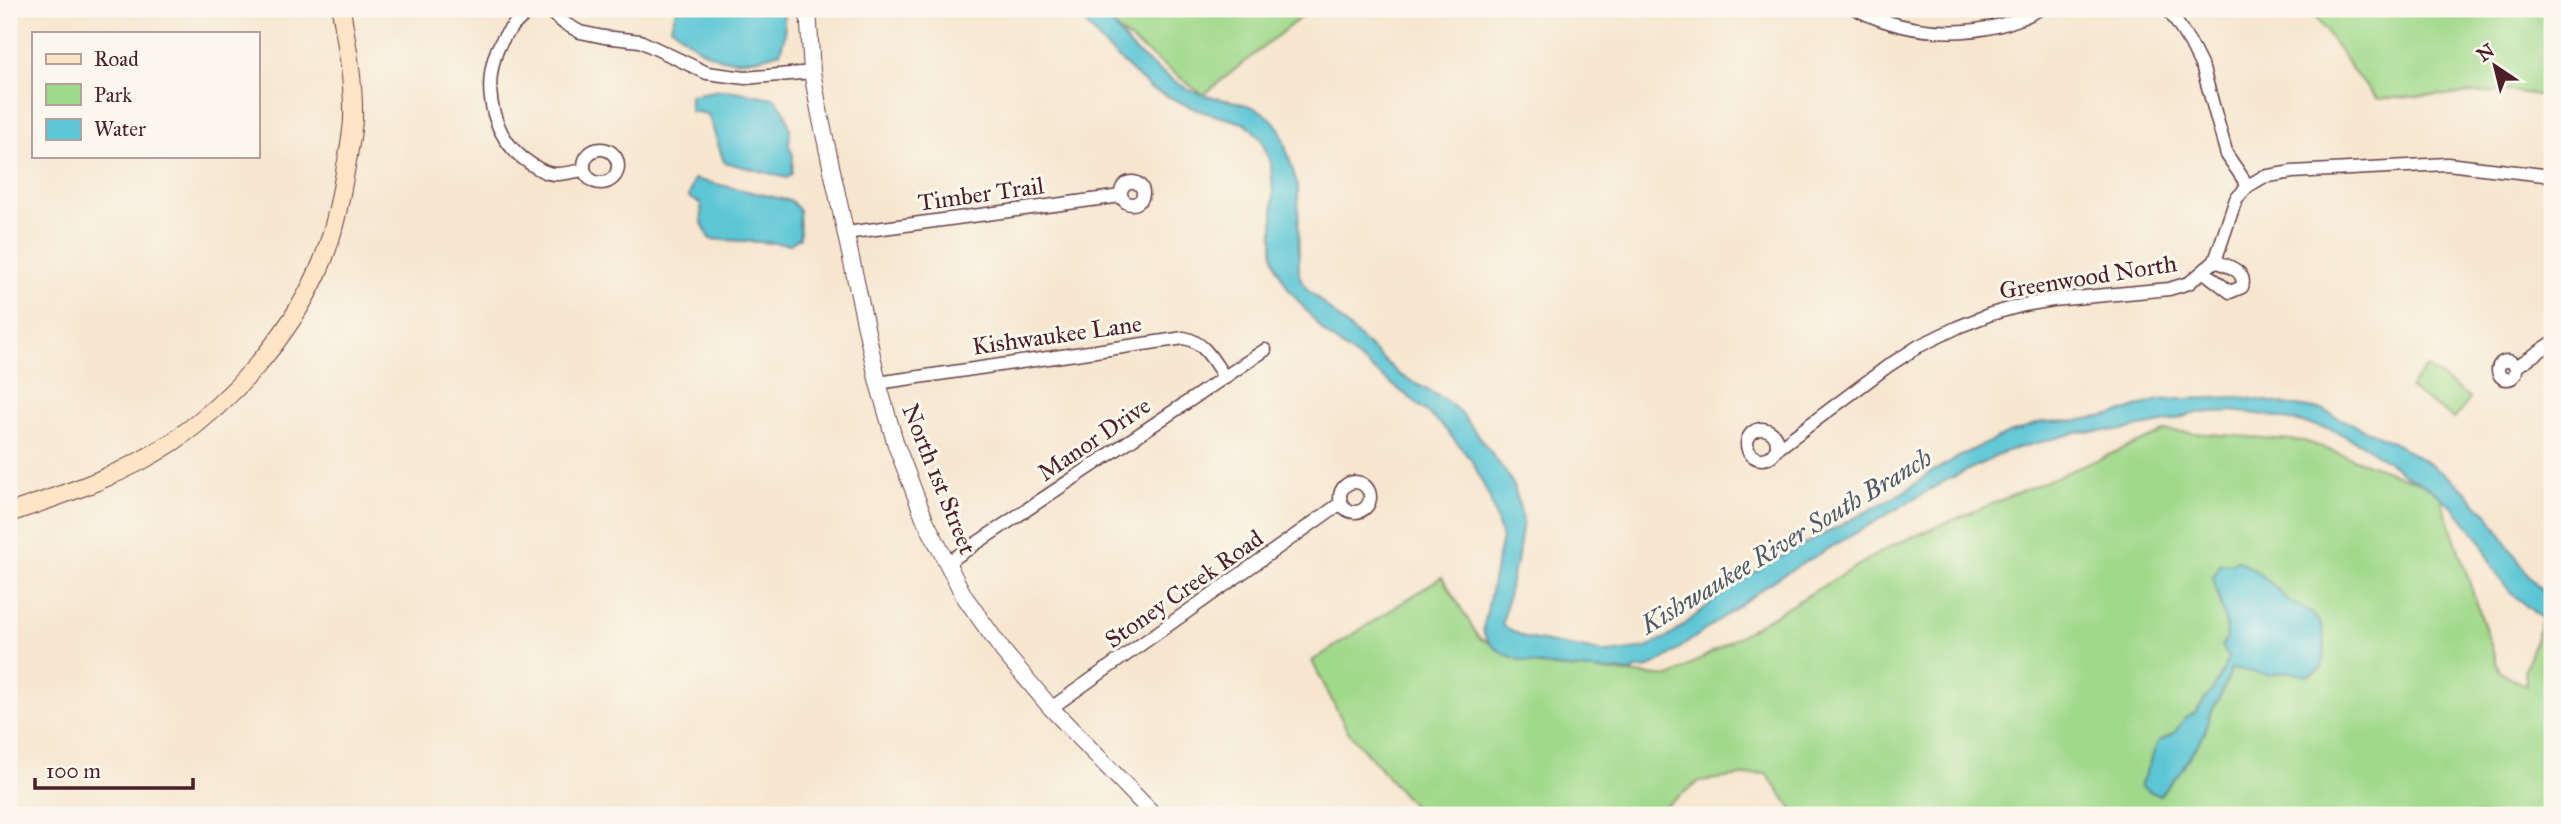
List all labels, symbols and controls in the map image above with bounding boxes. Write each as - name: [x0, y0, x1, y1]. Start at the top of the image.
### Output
- legend: [32, 32, 259, 158]
- north arrow: [2460, 32, 2530, 102]
- text: N: [2472, 38, 2499, 67]
- text: Road: [94, 46, 139, 72]
- text: Park: [94, 82, 132, 108]
- text: Water: [94, 116, 146, 142]
- street label: Timber Trail: [916, 170, 1046, 218]
- street label: Greenwood North: [1997, 248, 2179, 306]
- street label: Kishwaukee Lane: [970, 308, 1144, 362]
- street label: Manor Drive: [1032, 390, 1156, 488]
- street label: North 1st Street: [895, 399, 983, 559]
- water label: Kishwaukee River South Branch: [1633, 441, 1938, 642]
- street label: Stoney Creek Road: [1099, 523, 1269, 655]
- scale bar: [35, 747, 192, 791]
- text: 100 m: [46, 758, 101, 784]

